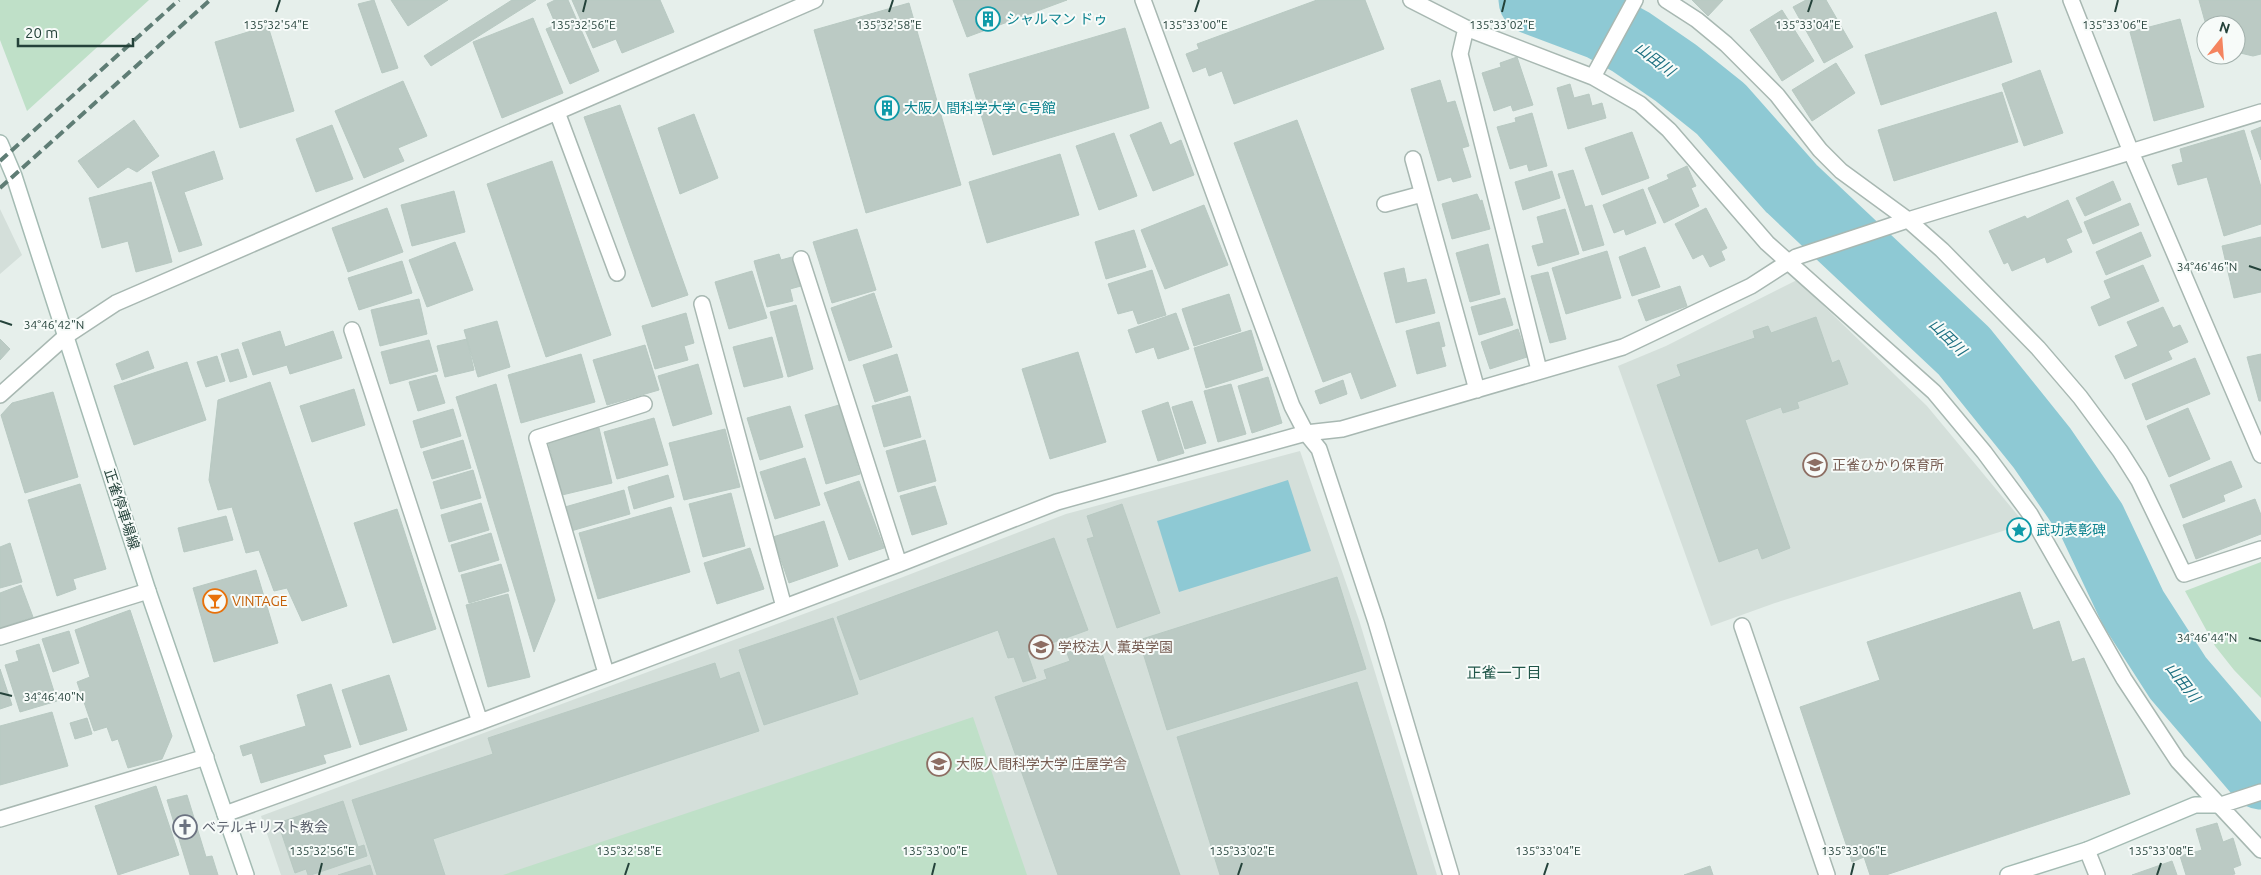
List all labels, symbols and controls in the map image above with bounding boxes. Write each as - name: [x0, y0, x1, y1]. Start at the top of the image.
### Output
- building icon: シャルマン ドゥ: [975, 6, 1001, 32]
- place label: シャルマン ドゥ: [1006, 11, 1107, 27]
- scale bar: [18, 15, 132, 47]
- north arrow: [2196, 15, 2246, 65]
- text: 135°32'54"E: [243, 18, 309, 31]
- text: 135°32'56"E: [550, 18, 616, 31]
- text: 135°32'58"E: [856, 18, 922, 31]
- text: 135°33'00"E: [1162, 18, 1228, 31]
- text: 135°33'02"E: [1469, 18, 1535, 31]
- text: 135°33'04"E: [1775, 18, 1841, 31]
- text: 135°33'06"E: [2082, 18, 2148, 31]
- text: N: [2217, 18, 2232, 37]
- text: 20 m: [25, 24, 58, 41]
- water label: 山田川: [1632, 39, 1680, 81]
- building icon: 大阪人間科学大学 C号館: [874, 95, 900, 121]
- place label: 大阪人間科学大学 C号館: [904, 100, 1056, 116]
- text: 34°46'46"N: [2177, 260, 2237, 273]
- water label: 山田川: [1926, 315, 1972, 360]
- text: 34°46'42"N: [24, 318, 84, 331]
- school or university icon: 正雀ひかり保育所: [1802, 452, 1828, 478]
- place label: 正雀ひかり保育所: [1832, 457, 1944, 473]
- street label: 正雀停車場線: [101, 467, 143, 551]
- place icon: 武功表彰碑: [2006, 517, 2032, 543]
- place label: 武功表彰碑: [2036, 522, 2106, 538]
- bar icon: VINTAGE: [202, 588, 228, 614]
- place label: VINTAGE: [232, 593, 288, 609]
- text: 34°46'44"N: [2177, 631, 2237, 644]
- school or university icon: 学校法人 薫英学園: [1028, 634, 1054, 660]
- place label: 学校法人 薫英学園: [1058, 639, 1173, 655]
- water label: 山田川: [2162, 659, 2205, 707]
- district label: 正雀一丁目: [1466, 664, 1542, 681]
- text: 34°46'40"N: [24, 690, 84, 703]
- school or university icon: 大阪人間科学大学 庄屋学舎: [926, 751, 952, 777]
- place label: 大阪人間科学大学 庄屋学舎: [956, 756, 1127, 772]
- church icon: ベテルキリスト教会: [172, 814, 198, 840]
- place label: ベテルキリスト教会: [202, 819, 328, 835]
- text: 135°32'56"E: [289, 844, 355, 857]
- text: 135°32'58"E: [596, 844, 662, 857]
- text: 135°33'00"E: [902, 844, 968, 857]
- text: 135°33'02"E: [1209, 844, 1275, 857]
- text: 135°33'04"E: [1515, 844, 1581, 857]
- text: 135°33'06"E: [1821, 844, 1887, 857]
- text: 135°33'08"E: [2128, 844, 2194, 857]

